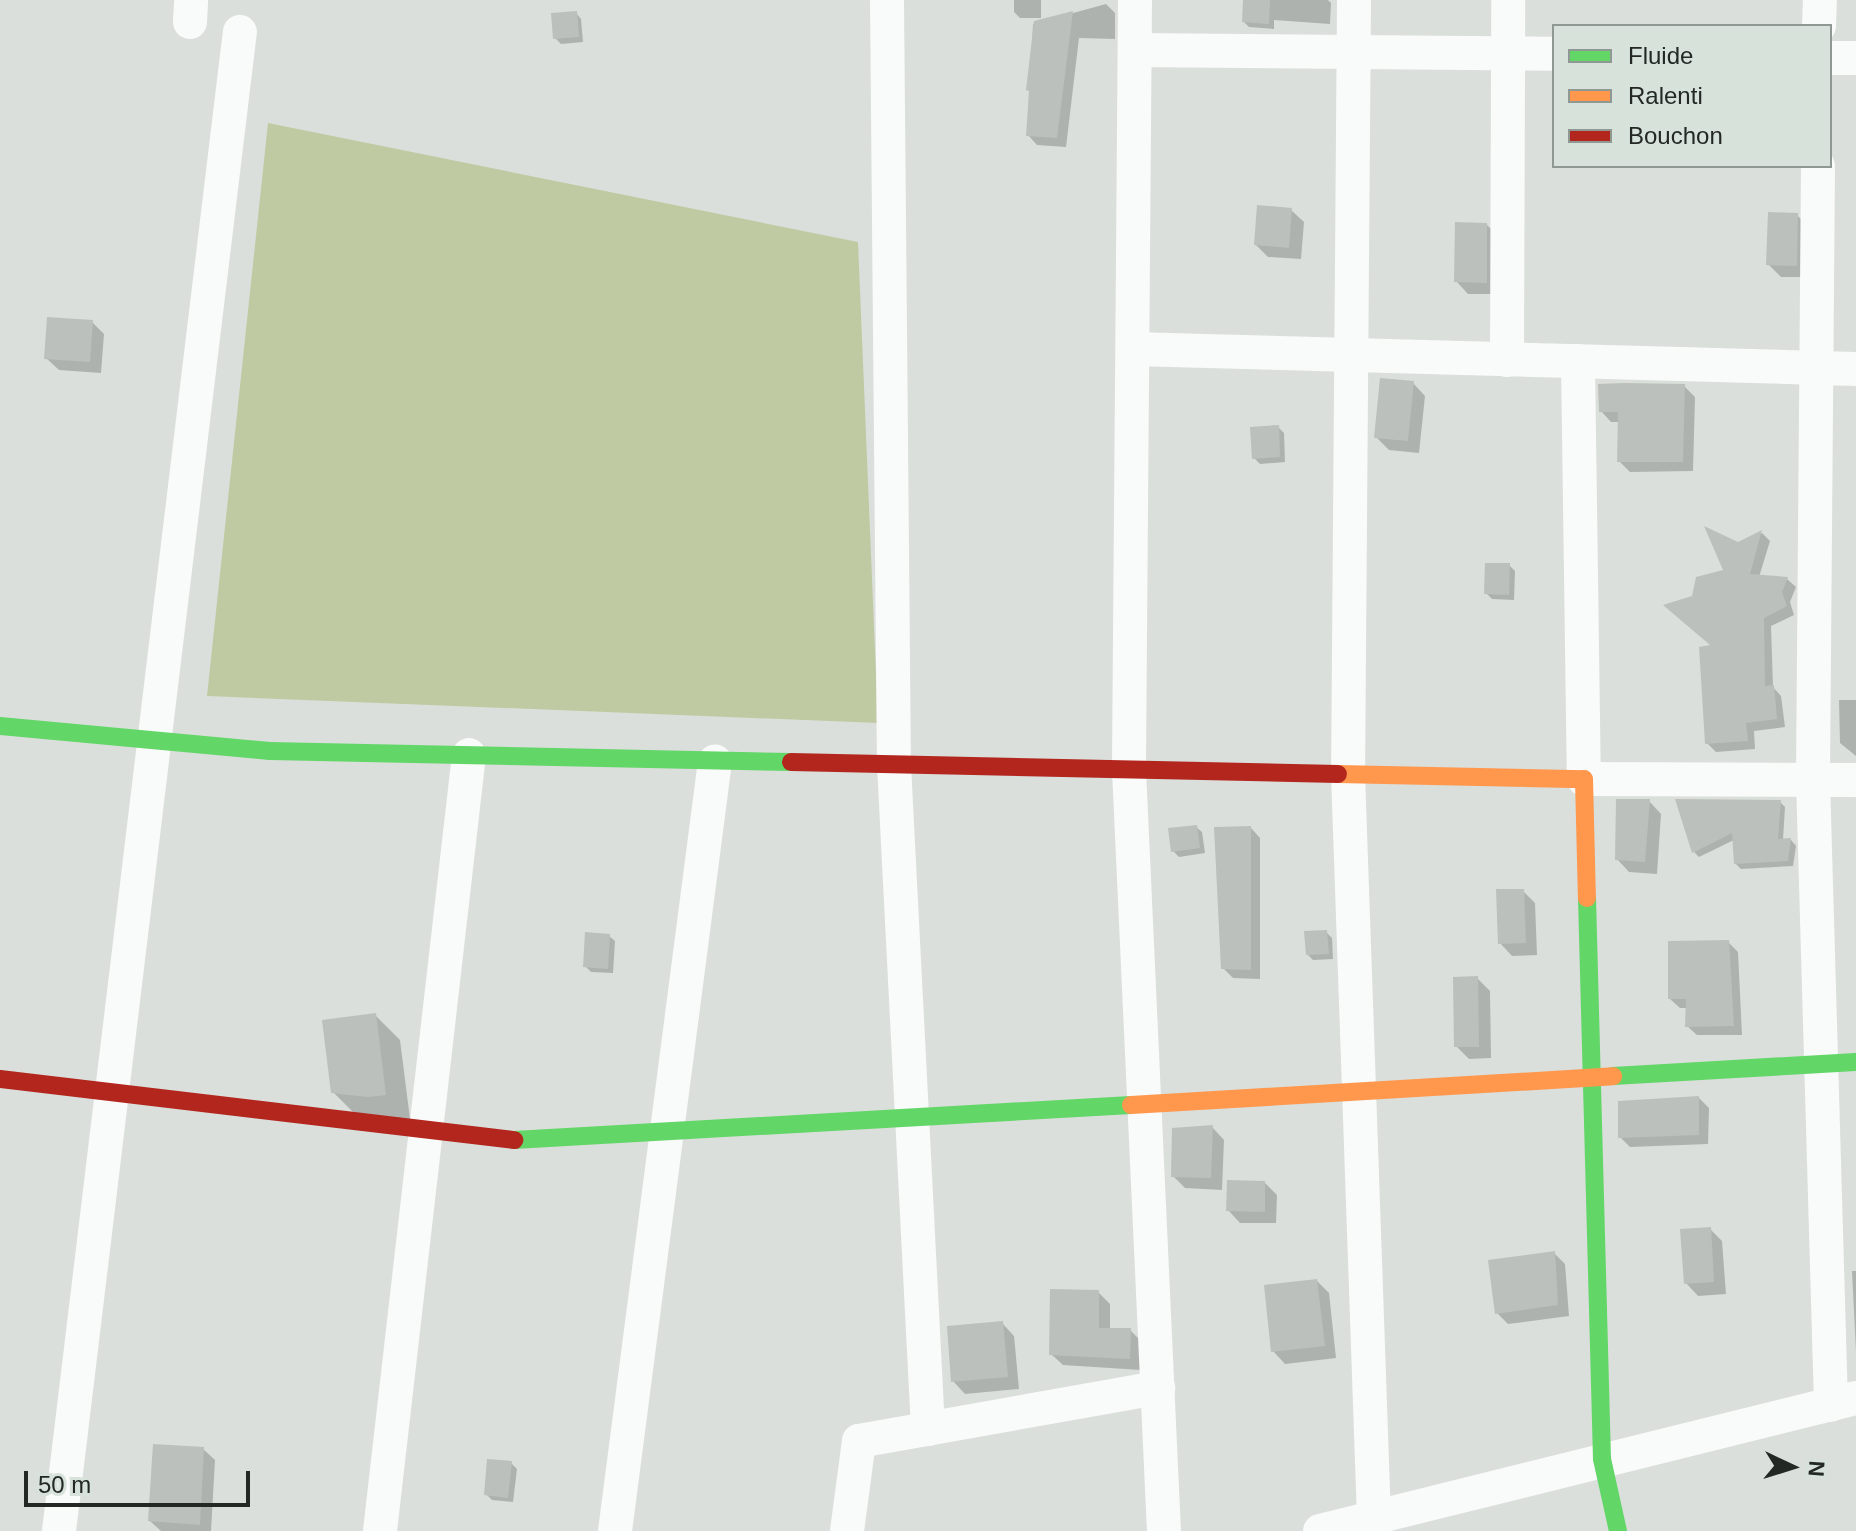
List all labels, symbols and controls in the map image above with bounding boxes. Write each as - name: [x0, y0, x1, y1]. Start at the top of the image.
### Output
- legend: [1552, 24, 1832, 168]
- text: Fluide: [1628, 42, 1693, 69]
- text: Ralenti: [1628, 82, 1703, 109]
- text: Bouchon: [1628, 122, 1723, 149]
- north arrow: [1752, 1427, 1832, 1507]
- scale bar: [28, 1455, 254, 1505]
- text: N: [1803, 1460, 1829, 1477]
- text: 50 m: [38, 1471, 91, 1498]

